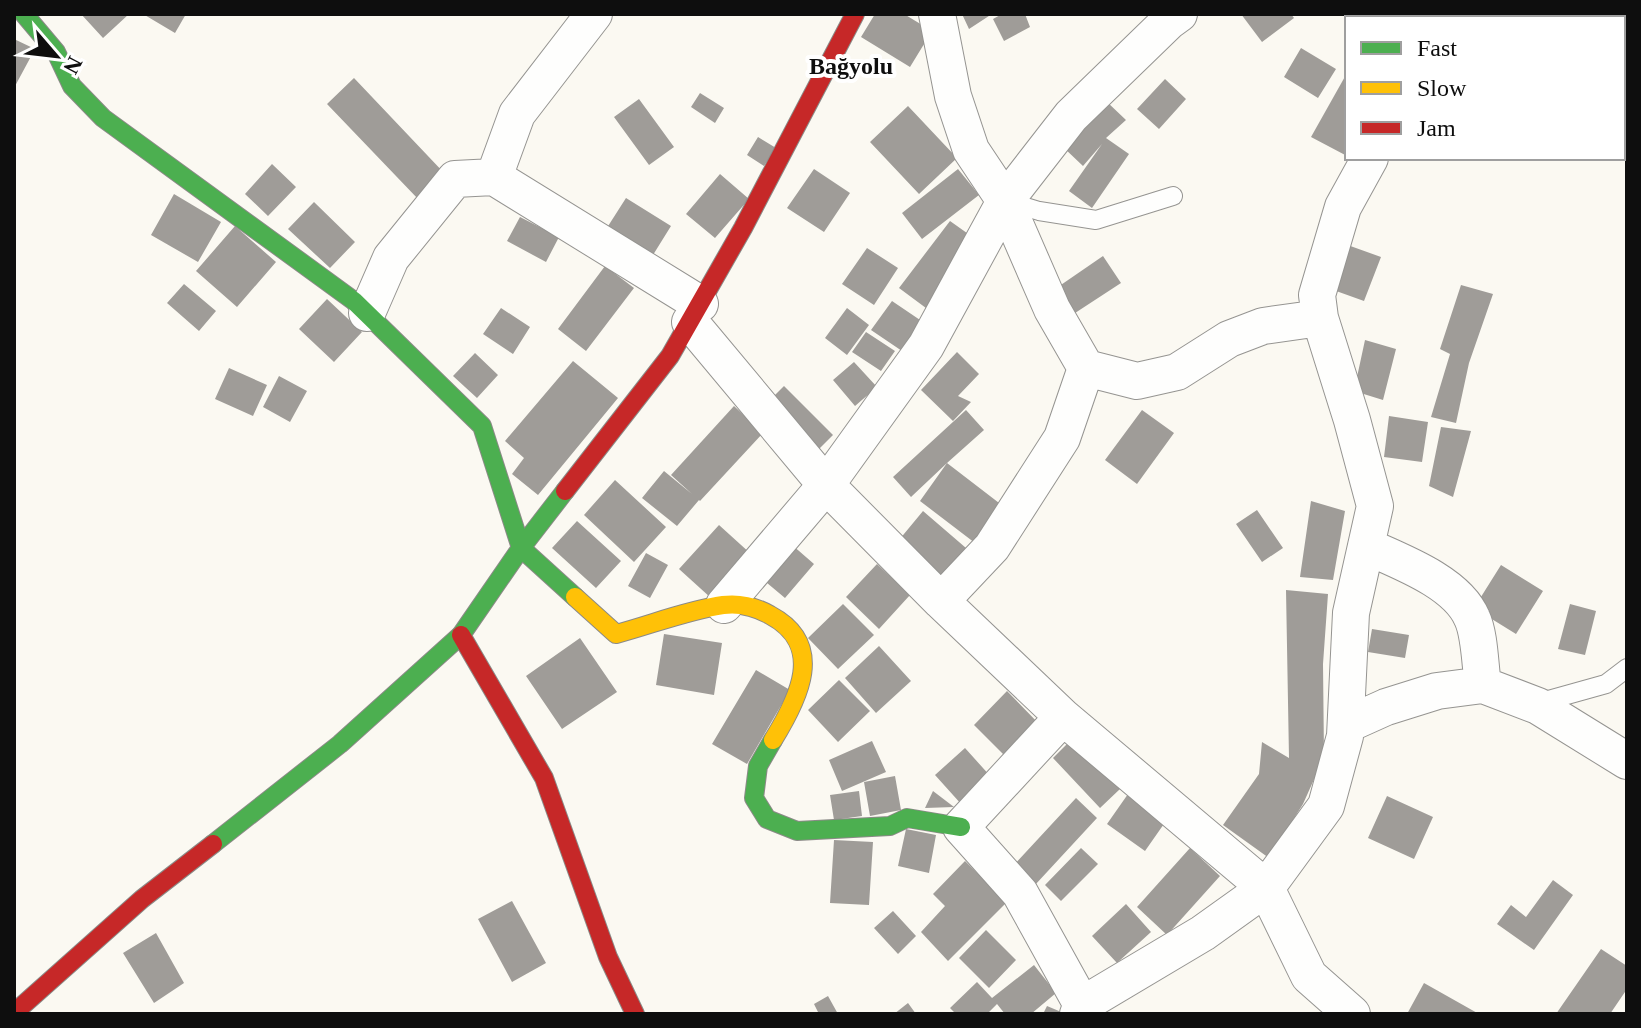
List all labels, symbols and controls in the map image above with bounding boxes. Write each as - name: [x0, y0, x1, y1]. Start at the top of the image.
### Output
- north arrow: [16, 16, 96, 96]
- legend: [1345, 16, 1625, 160]
- text: Fast: [1417, 35, 1457, 61]
- text: N: [58, 52, 88, 78]
- district label: Bağyolu: [809, 53, 893, 79]
- text: Slow: [1417, 75, 1467, 101]
- text: Jam: [1417, 115, 1456, 141]

